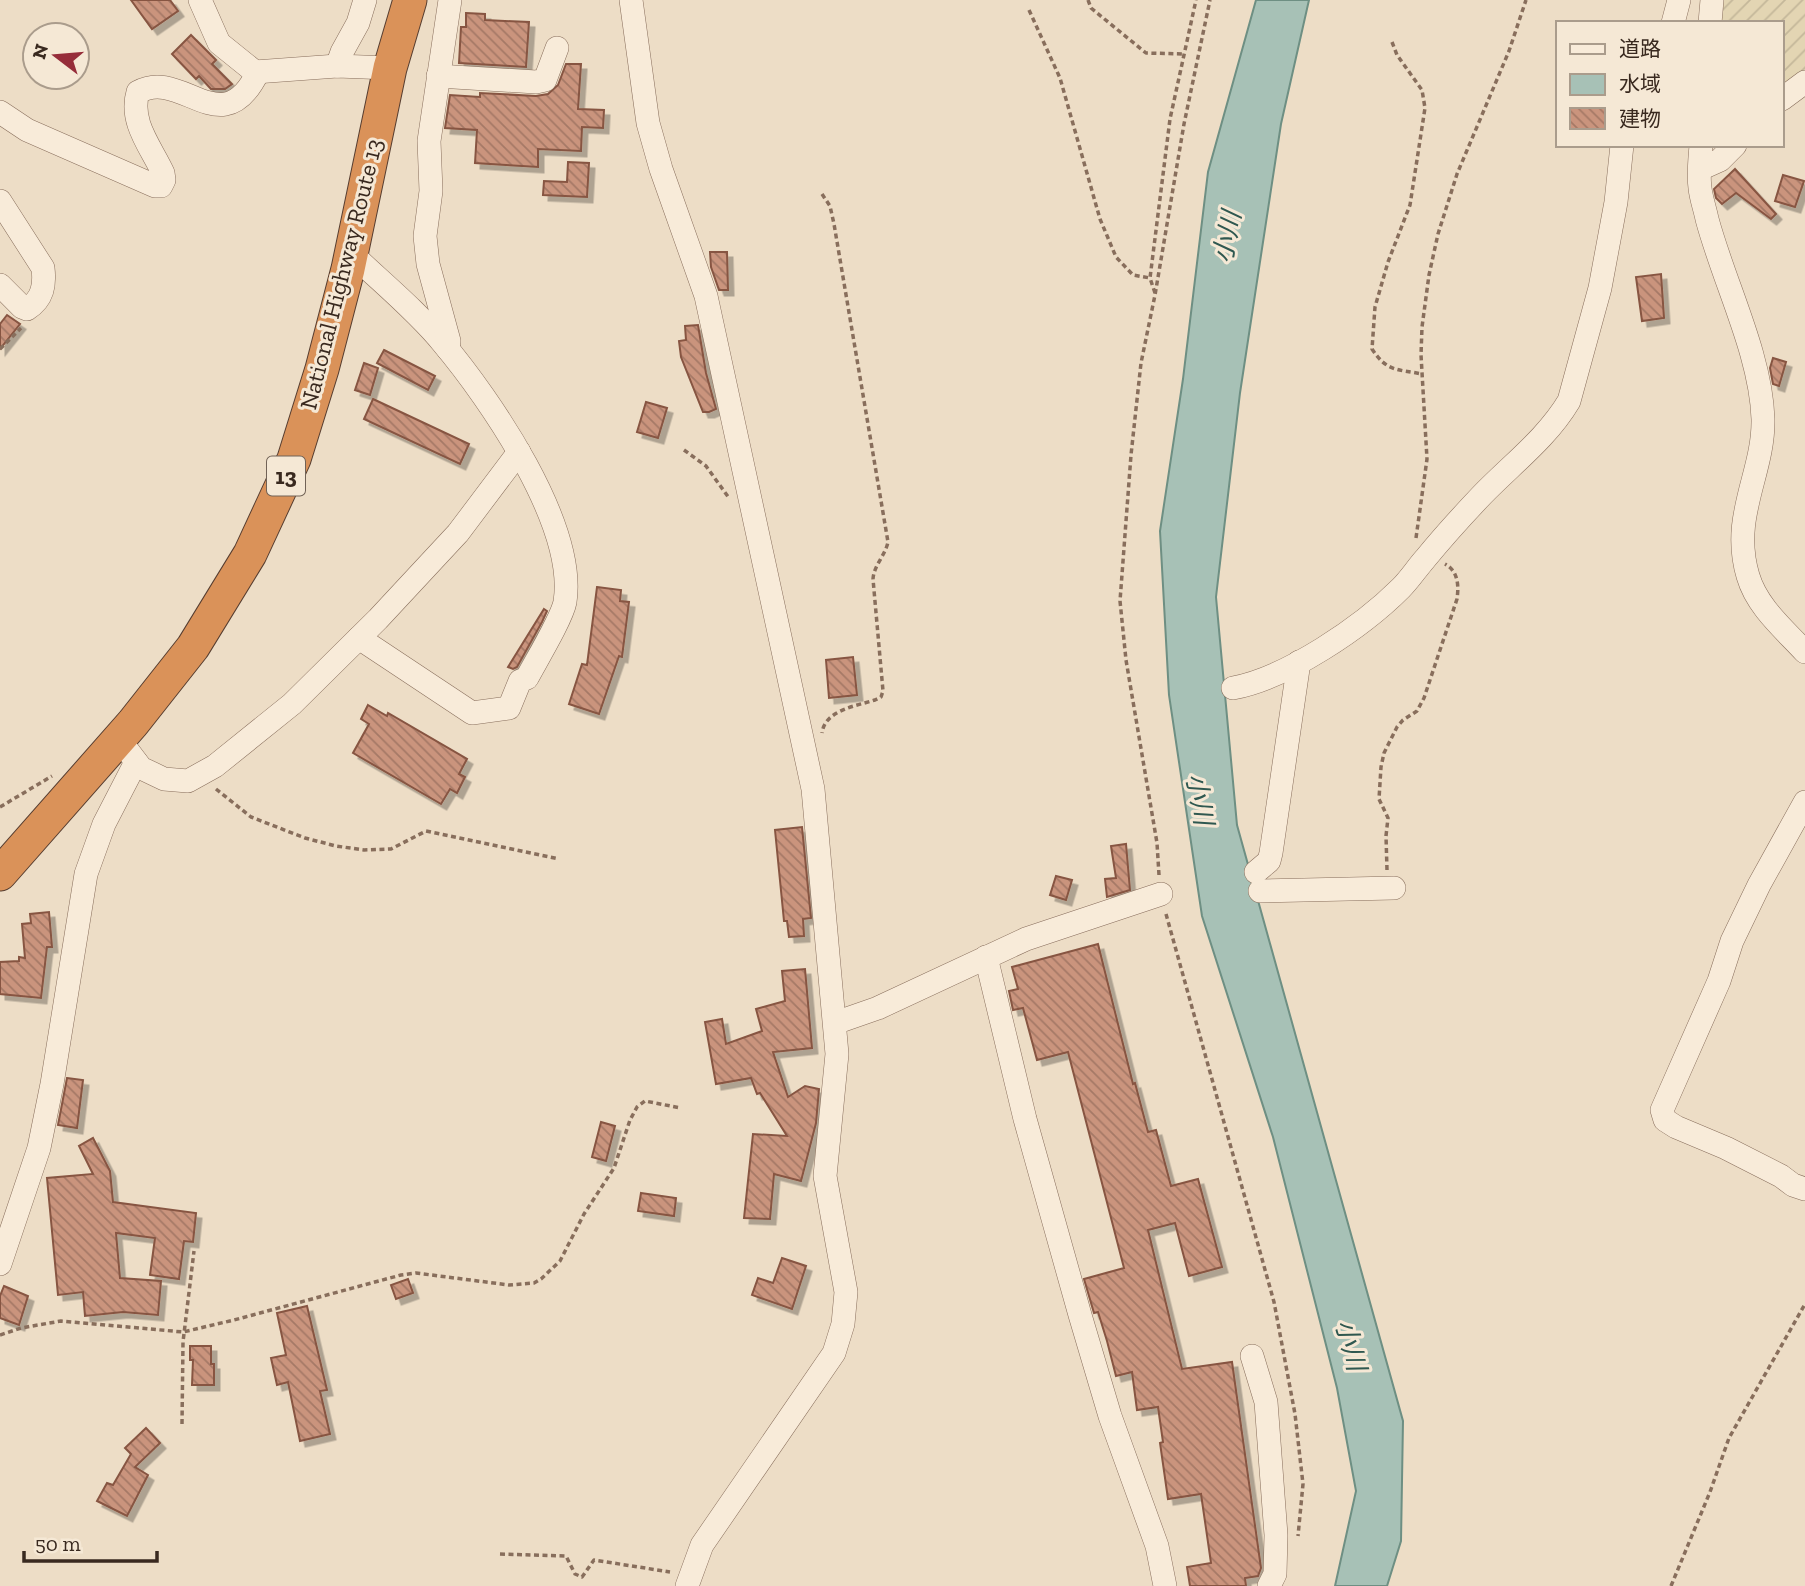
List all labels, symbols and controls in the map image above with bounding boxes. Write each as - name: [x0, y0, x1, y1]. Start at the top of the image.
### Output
- north arrow: [21, 21, 91, 91]
- legend: [1556, 21, 1784, 147]
- text: 道路: [1619, 36, 1661, 61]
- text: N: [27, 41, 53, 62]
- text: 水域: [1619, 71, 1661, 96]
- text: 建物: [1619, 106, 1661, 131]
- street label: National Highway Route 13: [293, 135, 389, 413]
- water label: 小川: [1206, 205, 1248, 266]
- road number: 13: [267, 456, 305, 496]
- water label: 小川: [1180, 771, 1221, 830]
- water label: 小川: [1329, 1316, 1374, 1377]
- scale bar: [24, 1520, 158, 1564]
- text: 50 m: [35, 1531, 81, 1556]

